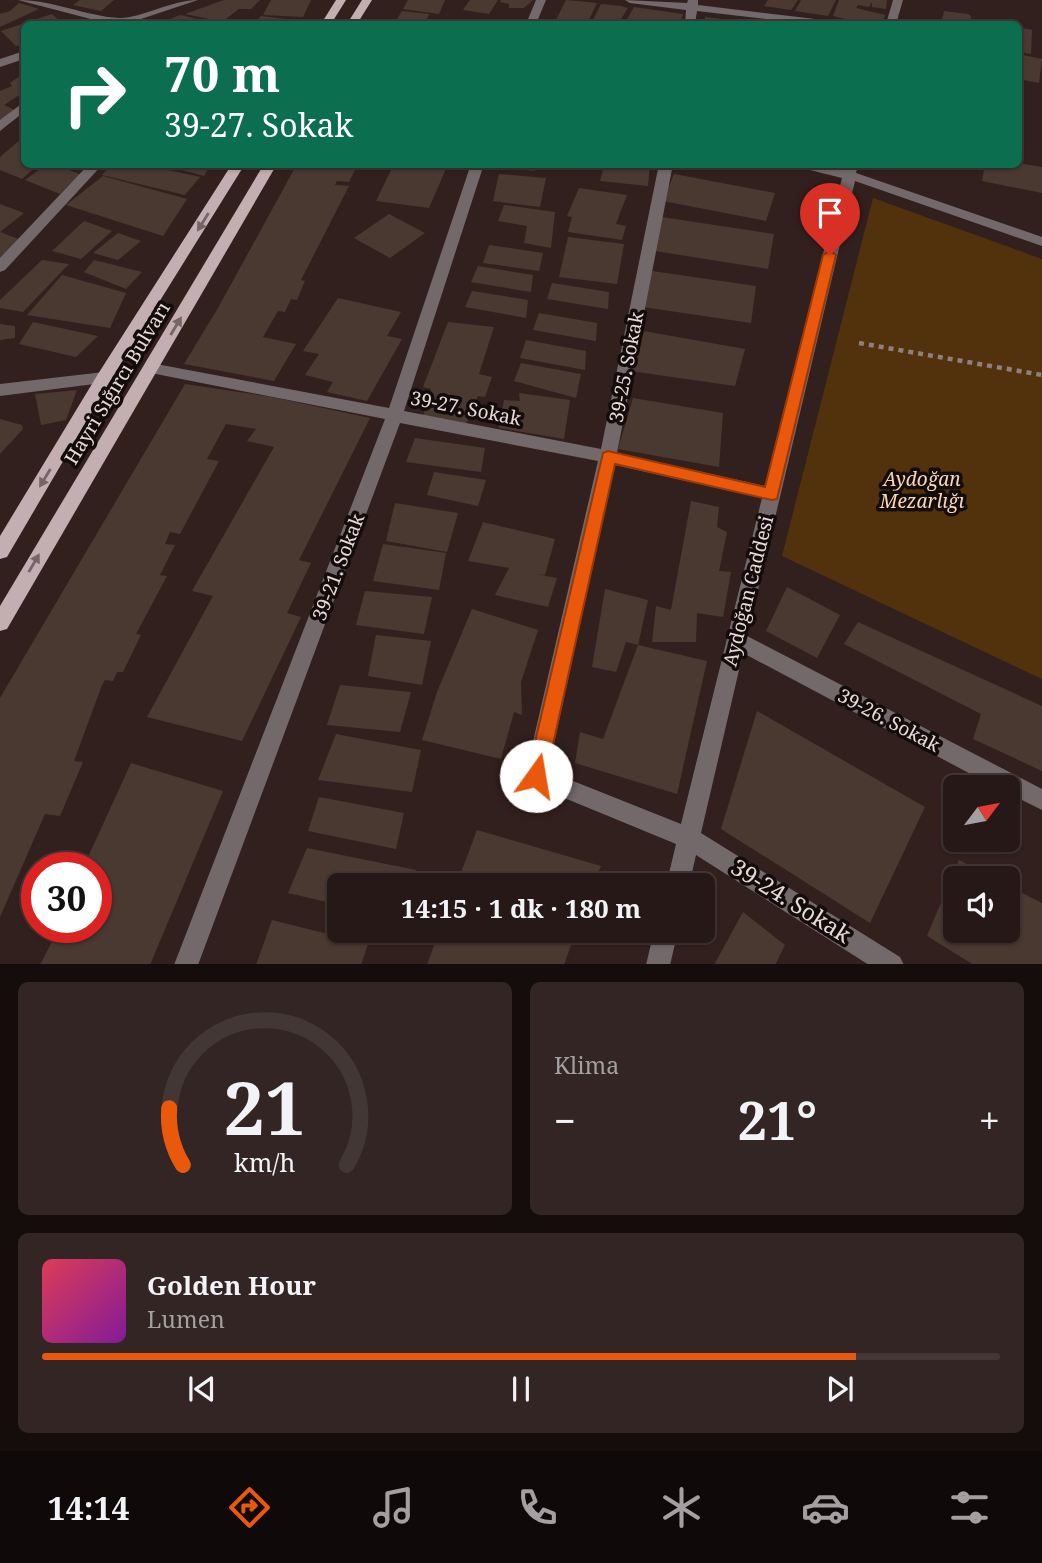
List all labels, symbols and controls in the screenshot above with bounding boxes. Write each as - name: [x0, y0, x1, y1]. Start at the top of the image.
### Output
- text: 70 m: [164, 40, 280, 106]
- icon: right: [49, 49, 140, 140]
- text: 39-27. Sokak: [164, 103, 353, 146]
- pin: [800, 183, 860, 255]
- icon: arrive: [811, 194, 849, 232]
- one-way arrow: [197, 213, 210, 232]
- street label: Hayri Sığırcı Bulvarı: [58, 297, 176, 469]
- street label: 39-25. Sokak: [603, 309, 650, 425]
- one-way arrow: [170, 317, 182, 336]
- street label: 39-27. Sokak: [408, 385, 524, 432]
- park label: Aydoğan Mezarlığı: [879, 466, 965, 514]
- one-way arrow: [38, 469, 51, 488]
- street label: 39-21. Sokak: [306, 509, 371, 624]
- street label: Aydoğan Caddesi: [717, 513, 779, 669]
- one-way arrow: [28, 554, 40, 573]
- street label: 39-26. Sokak: [833, 682, 945, 758]
- position arrow: [499, 739, 573, 813]
- north arrow: [943, 775, 1020, 852]
- map controls: [943, 775, 1020, 943]
- street label: 39-24. Sokak: [725, 851, 858, 950]
- speed limit sign: 30: [21, 852, 112, 943]
- button: sound: [943, 866, 1020, 943]
- text: 14:15 · 1 dk · 180 m: [401, 890, 641, 926]
- text: Klima: [554, 1049, 619, 1081]
- text: 21: [224, 1057, 306, 1156]
- text: 21°: [738, 1084, 817, 1155]
- text: −: [554, 1094, 576, 1146]
- text: +: [979, 1094, 1000, 1146]
- text: km/h: [234, 1144, 296, 1178]
- text: Golden Hour: [147, 1267, 316, 1303]
- text: Lumen: [147, 1303, 225, 1335]
- icon: previous: [183, 1370, 221, 1408]
- icon: pause: [502, 1370, 540, 1408]
- icon: next: [821, 1370, 859, 1408]
- icon: directions: [225, 1483, 274, 1532]
- icon: music: [369, 1483, 418, 1532]
- icon: phone: [513, 1483, 562, 1532]
- icon: climate: [657, 1483, 706, 1532]
- icon: car: [801, 1483, 850, 1532]
- icon: filters: [945, 1483, 994, 1532]
- text: 14:14: [48, 1486, 130, 1529]

